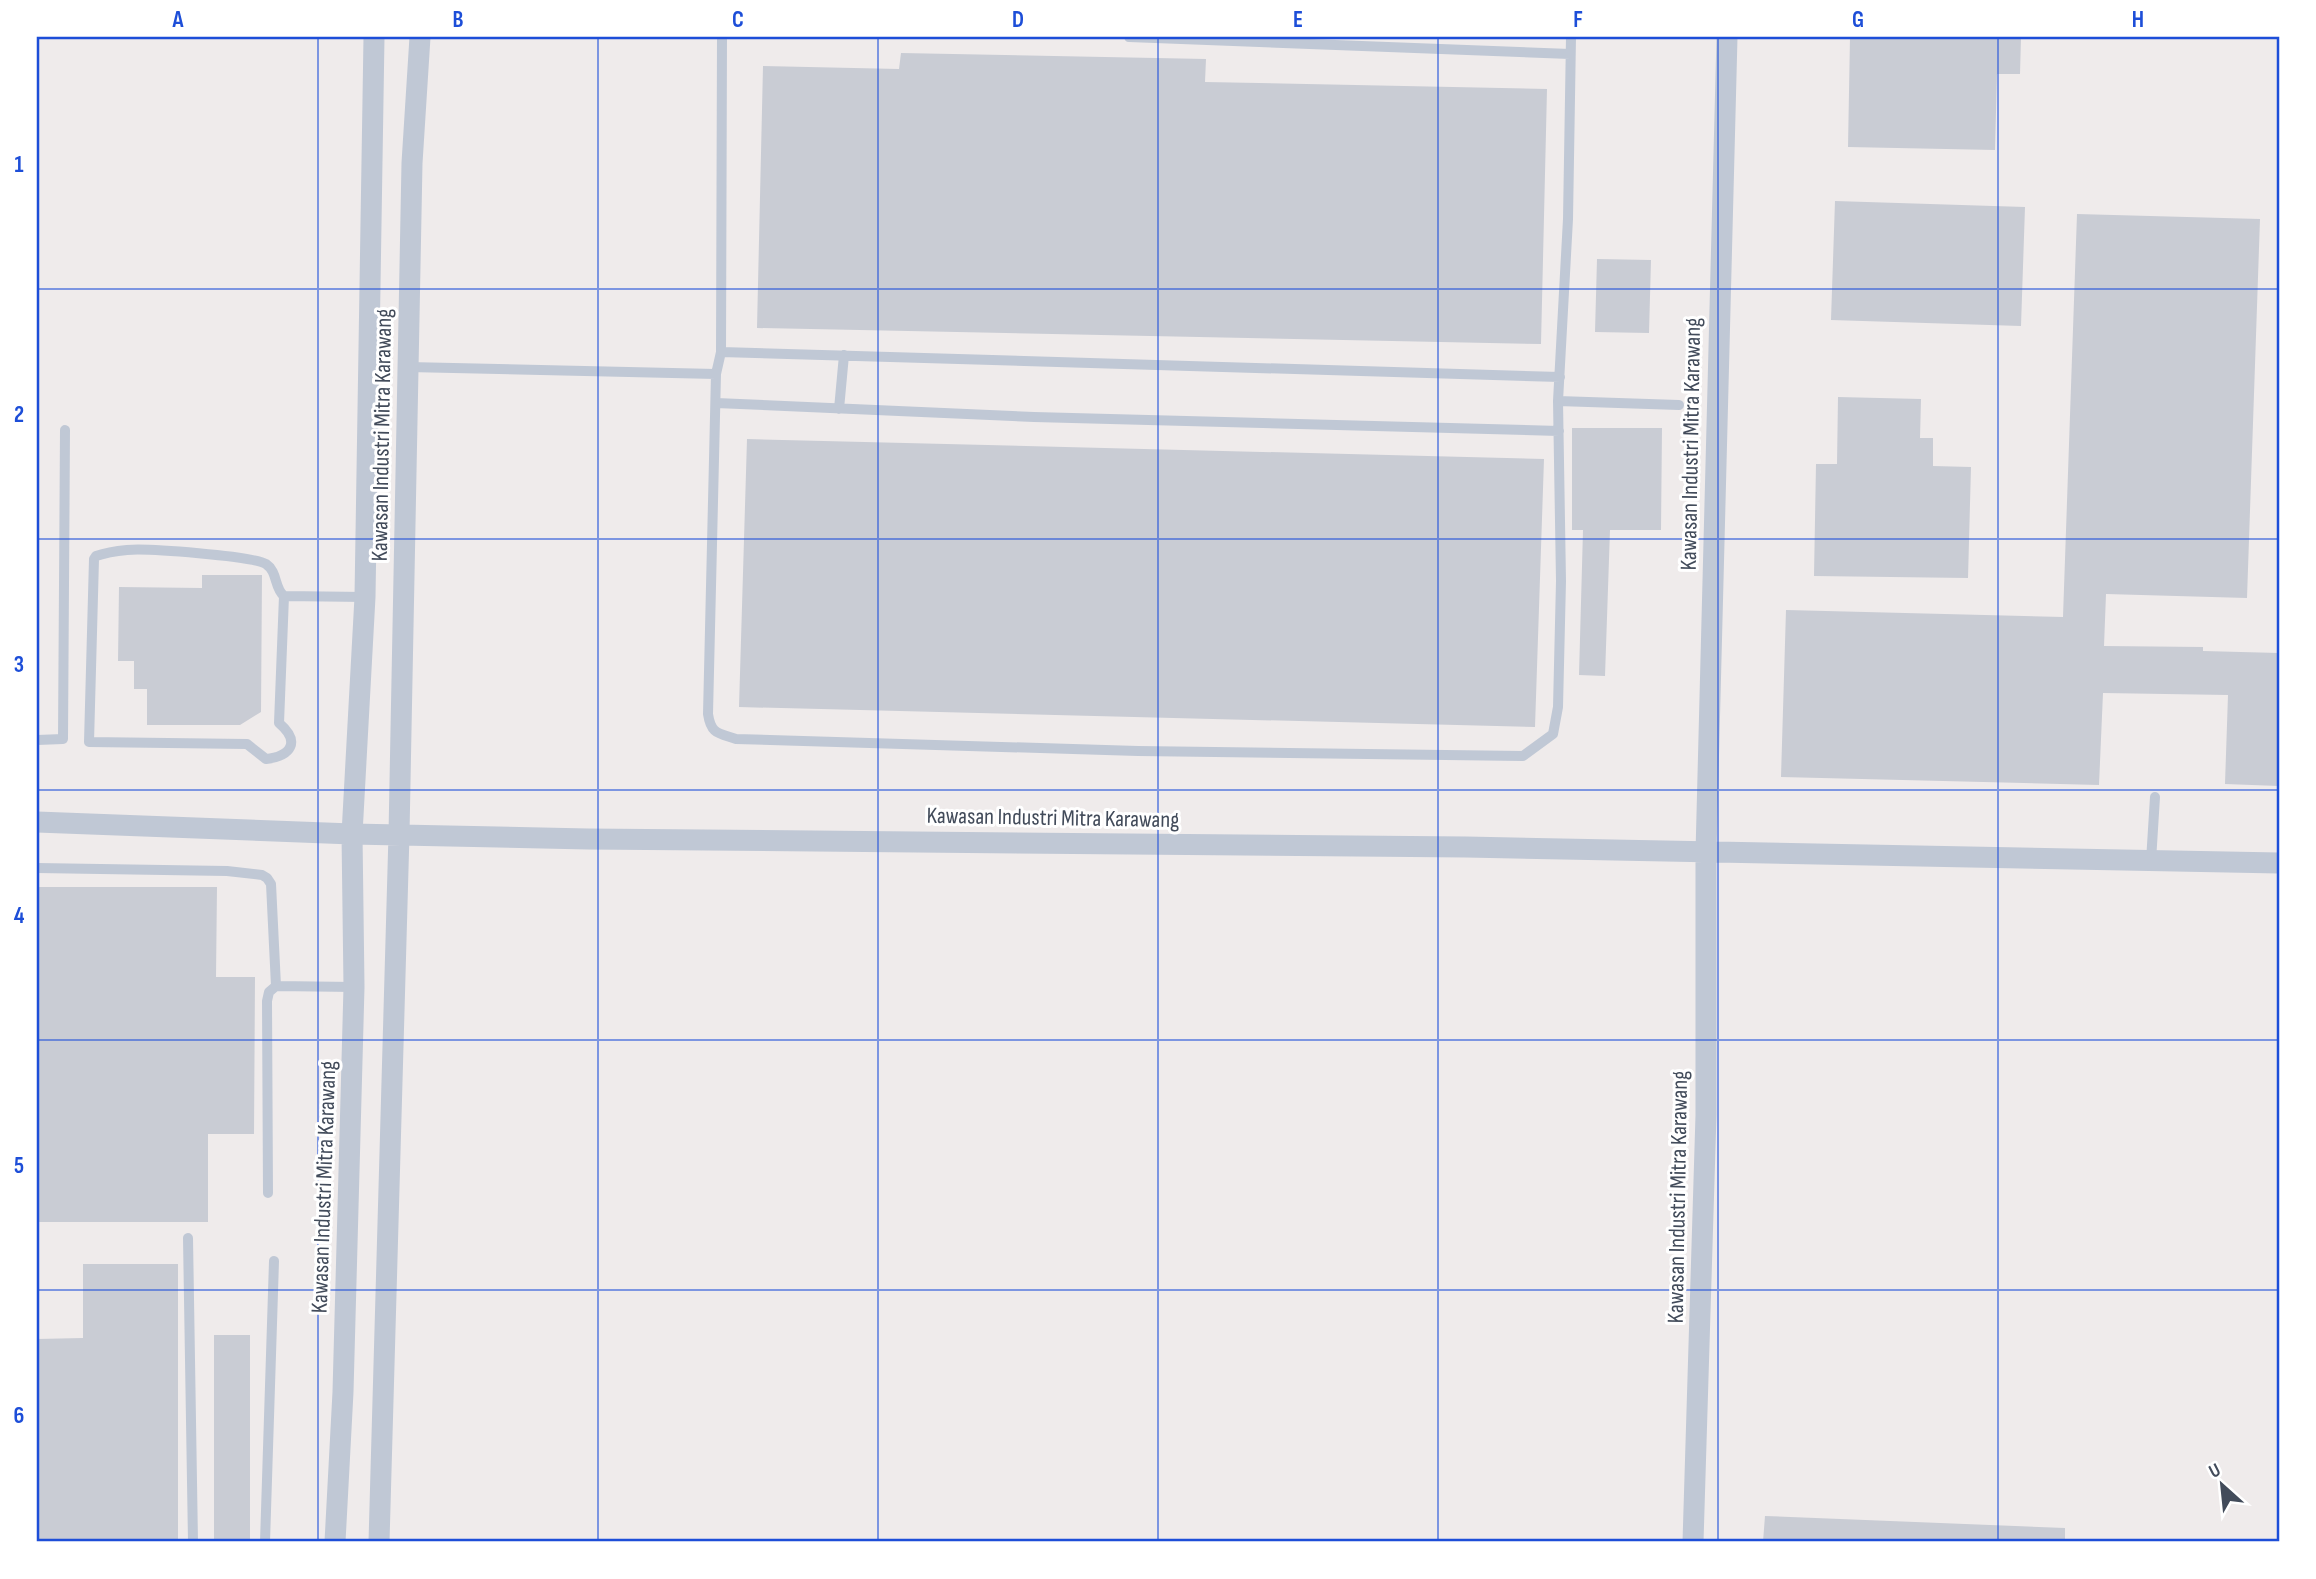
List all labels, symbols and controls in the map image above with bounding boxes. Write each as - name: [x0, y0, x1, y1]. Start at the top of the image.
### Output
- text: A: [172, 6, 185, 34]
- text: B: [453, 6, 464, 34]
- text: C: [732, 6, 744, 34]
- text: D: [1012, 6, 1024, 34]
- text: E: [1293, 6, 1303, 34]
- text: F: [1573, 6, 1583, 34]
- text: G: [1852, 6, 1864, 34]
- text: H: [2132, 6, 2144, 34]
- text: 1: [14, 151, 24, 179]
- street label: Kawasan Industri Mitra Karawang: [366, 308, 398, 562]
- street label: Kawasan Industri Mitra Karawang: [1675, 317, 1707, 571]
- text: 2: [14, 401, 24, 429]
- text: 3: [14, 651, 24, 679]
- street label: Kawasan Industri Mitra Karawang: [926, 802, 1180, 834]
- text: 4: [14, 902, 25, 930]
- street label: Kawasan Industri Mitra Karawang: [306, 1060, 342, 1314]
- street label: Kawasan Industri Mitra Karawang: [1662, 1070, 1694, 1324]
- text: 5: [14, 1152, 24, 1180]
- text: 6: [14, 1402, 24, 1430]
- north arrow: [2186, 1450, 2256, 1520]
- text: U: [2205, 1459, 2225, 1484]

